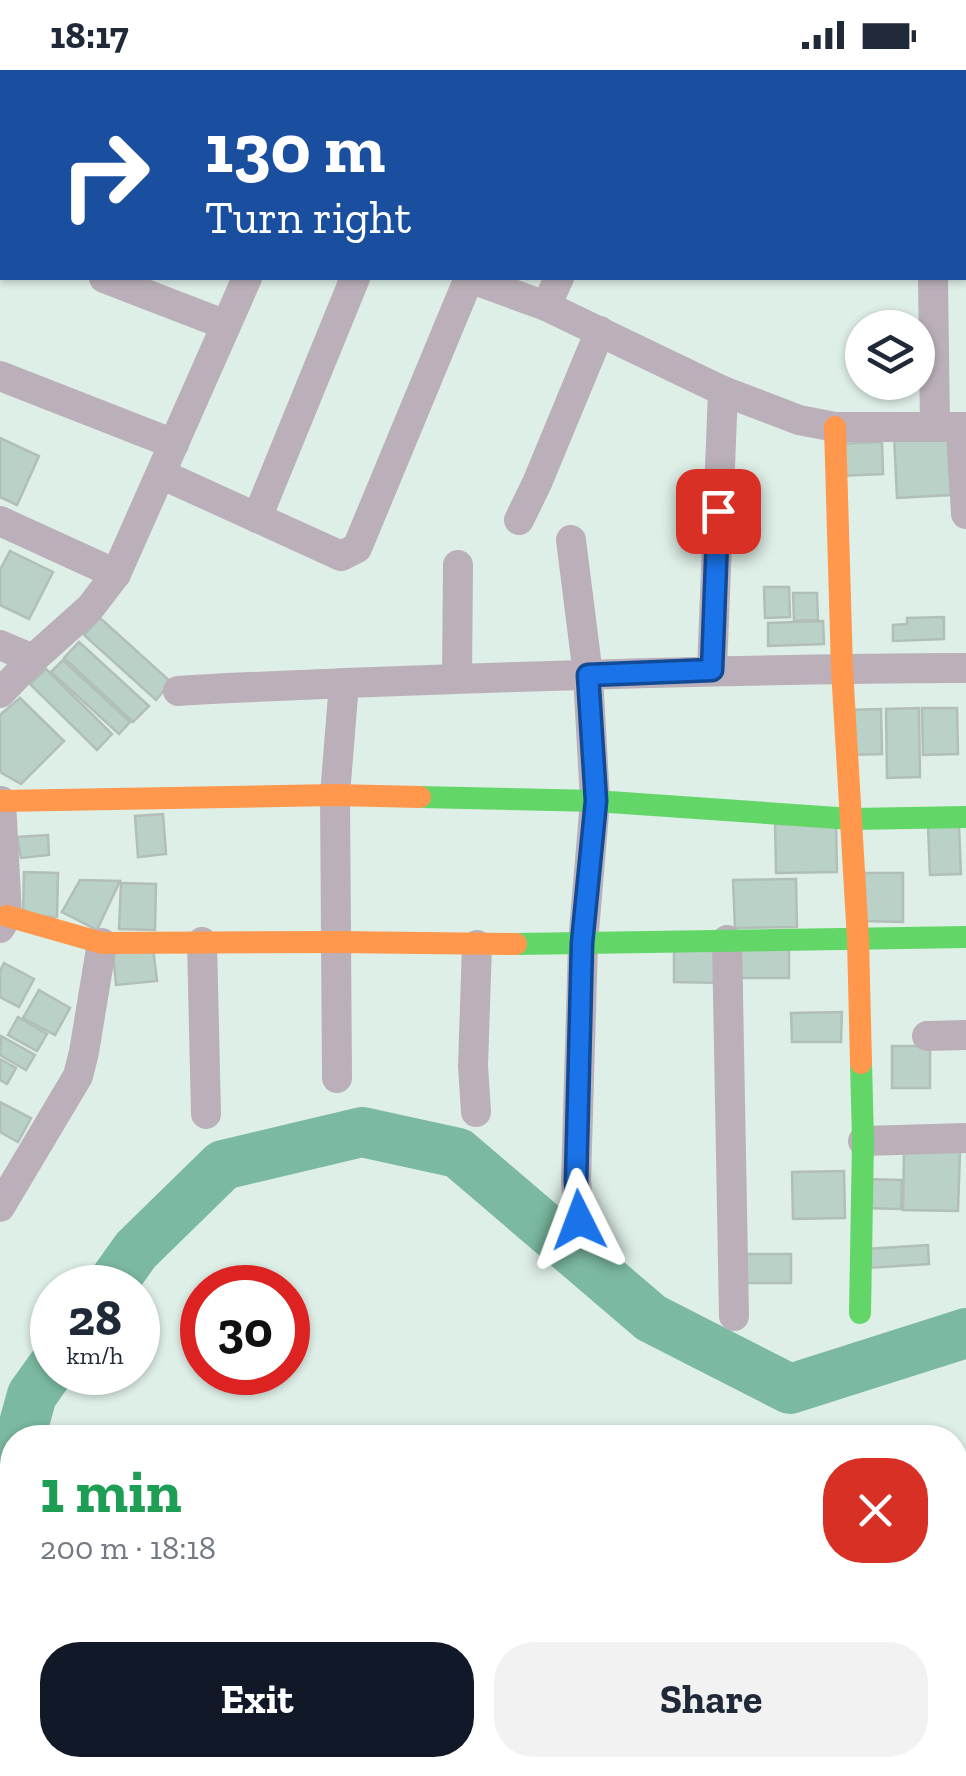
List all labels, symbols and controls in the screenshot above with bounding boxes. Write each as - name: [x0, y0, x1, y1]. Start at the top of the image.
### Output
- text: 18:17: [50, 12, 129, 58]
- text: 130 m: [205, 106, 385, 190]
- icon: right: [40, 110, 170, 240]
- text: Turn right: [205, 191, 411, 245]
- map controls: [845, 310, 935, 400]
- button: layers: [845, 310, 935, 400]
- pin: [676, 469, 761, 554]
- icon: arrive: [691, 484, 746, 539]
- position arrow: [527, 1168, 631, 1272]
- speed limit sign: 30: [180, 1265, 310, 1395]
- text: 28: [68, 1288, 122, 1348]
- text: km/h: [66, 1340, 124, 1370]
- text: 1 min: [40, 1455, 182, 1527]
- button: close: [823, 1458, 928, 1563]
- text: 200 m · 18:18: [40, 1529, 216, 1567]
- button: Exit: [40, 1642, 474, 1757]
- button: Share: [494, 1642, 928, 1757]

